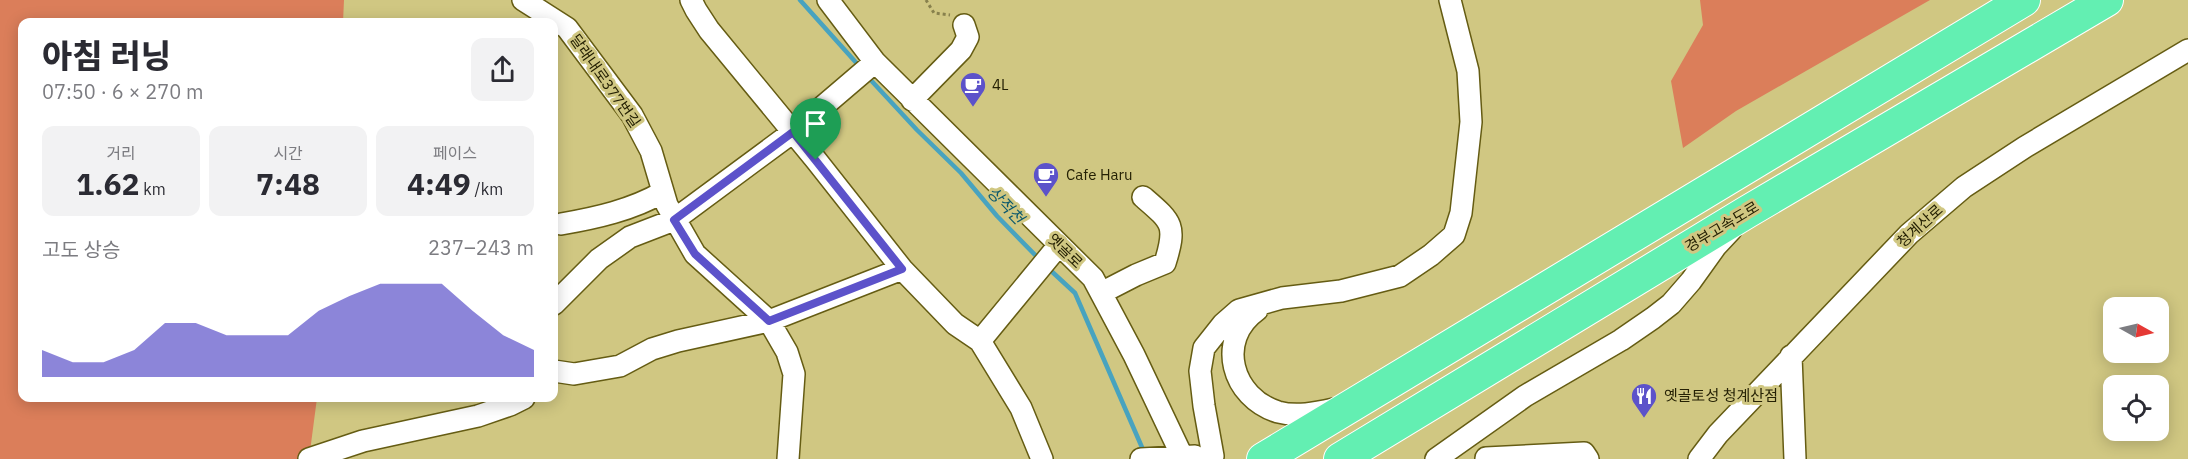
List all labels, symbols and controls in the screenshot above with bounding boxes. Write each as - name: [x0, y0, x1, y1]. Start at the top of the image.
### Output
- street label: 달래내로377번길: [566, 30, 645, 131]
- text: 아침 러닝: [42, 34, 171, 77]
- button: share: [471, 38, 534, 101]
- cafe icon: 4L: [958, 70, 988, 108]
- place label: 4L: [992, 75, 1009, 94]
- text: 07:50 · 6 × 270 m: [42, 78, 203, 105]
- pin: [790, 98, 841, 160]
- icon: arrive: [799, 107, 832, 140]
- text: 거리: [106, 143, 136, 163]
- text: 시간: [273, 143, 303, 163]
- text: 페이스: [433, 143, 477, 163]
- cafe icon: Cafe Haru: [1031, 160, 1061, 198]
- text: 1.62: [76, 164, 140, 203]
- text: 7:48: [256, 164, 320, 203]
- text: 4:49: [407, 164, 471, 203]
- place label: Cafe Haru: [1066, 165, 1133, 184]
- text: km: [140, 179, 166, 199]
- text: /km: [471, 179, 503, 199]
- water label: 상적천: [983, 182, 1030, 229]
- street label: 경부고속도로: [1681, 197, 1762, 256]
- street label: 청계산로: [1893, 200, 1947, 251]
- street label: 옛골로: [1044, 229, 1087, 272]
- text: 237–243 m: [428, 234, 534, 261]
- text: 고도 상승: [42, 236, 120, 263]
- north arrow: [2103, 297, 2169, 363]
- map controls: [2103, 297, 2169, 441]
- button: locate: [2103, 375, 2169, 441]
- restaurant icon: 옛골토성 청계산점: [1629, 381, 1659, 419]
- place label: 옛골토성 청계산점: [1664, 386, 1778, 405]

